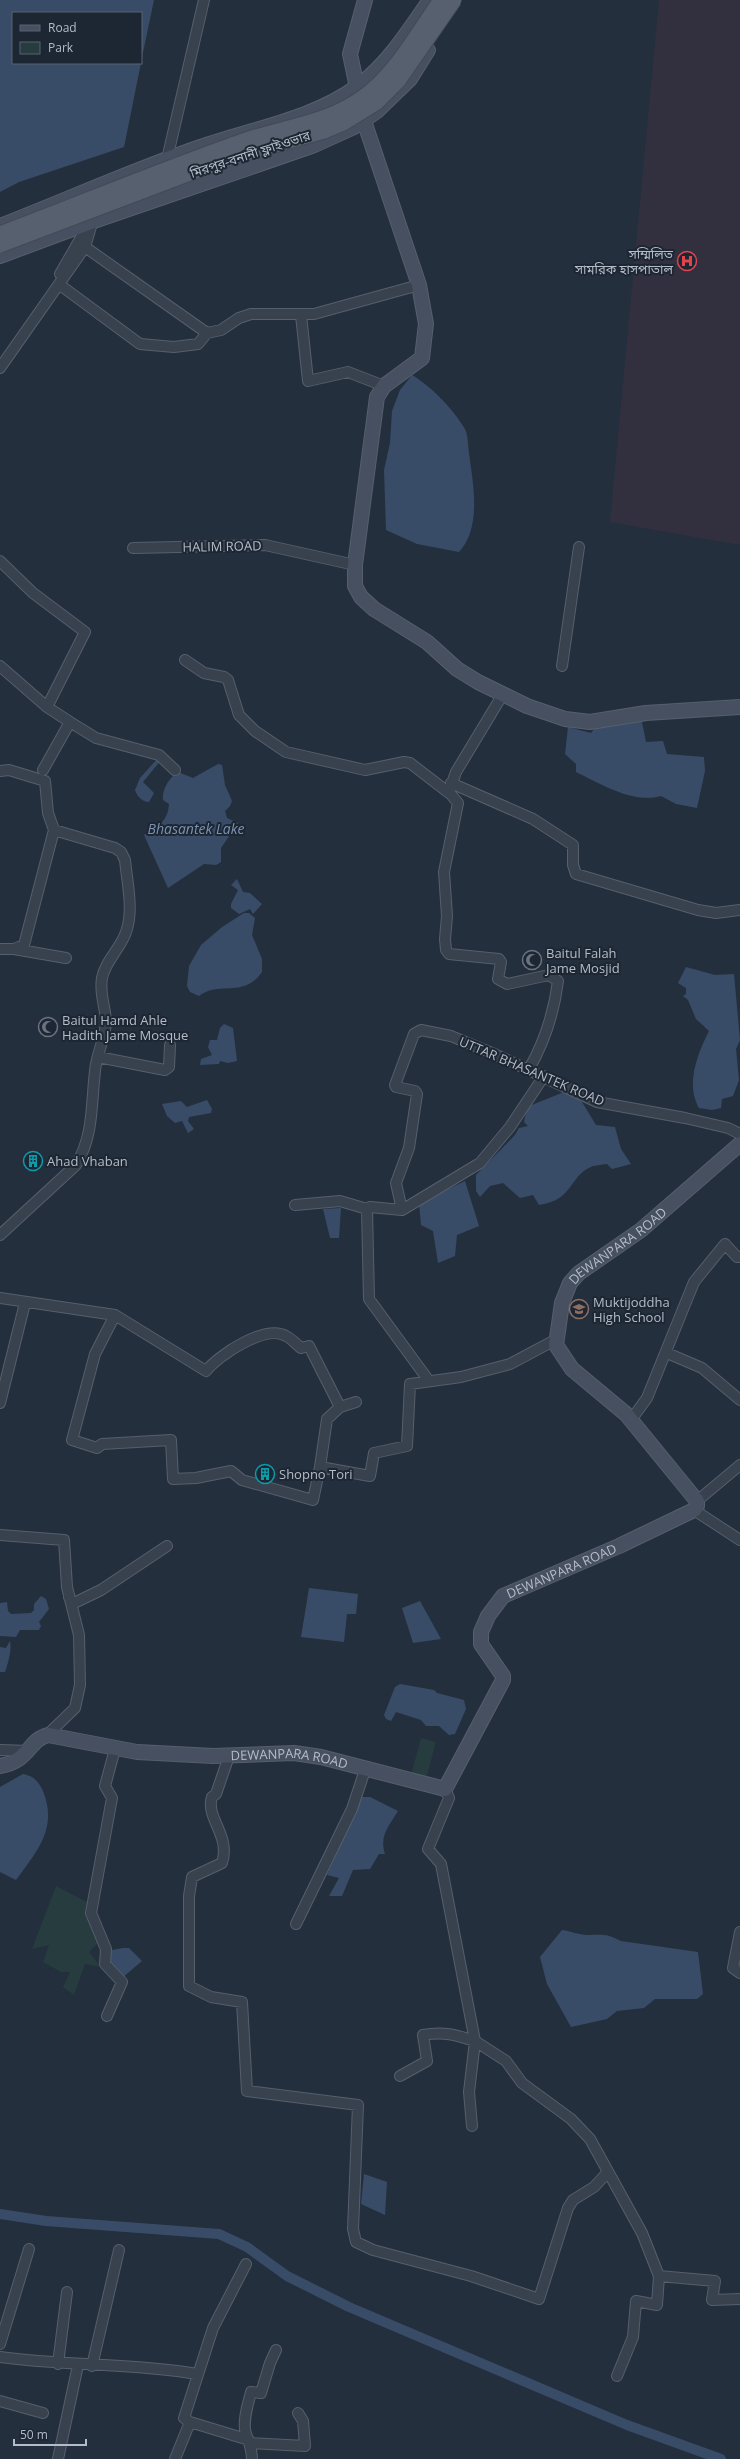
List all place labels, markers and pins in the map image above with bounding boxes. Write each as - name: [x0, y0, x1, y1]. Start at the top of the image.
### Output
- place label: সম্মিলিত সামরিক হাসপাতাল: [574, 245, 674, 278]
- hospital icon: সম্মিলিত সামরিক হাসপাতাল: [676, 250, 698, 272]
- place label: Baitul Falah Jame Mosjid: [544, 944, 620, 977]
- mosque icon: Baitul Falah Jame Mosjid: [521, 949, 543, 971]
- place label: Baitul Hamd Ahle Hadith Jame Mosque: [62, 1011, 188, 1044]
- mosque icon: Baitul Hamd Ahle Hadith Jame Mosque: [37, 1016, 59, 1038]
- building icon: Ahad Vhaban: [22, 1150, 44, 1172]
- place label: Ahad Vhaban: [47, 1152, 128, 1170]
- place label: Muktijoddha High School: [593, 1293, 670, 1326]
- school or university icon: Muktijoddha High School: [568, 1298, 590, 1320]
- building icon: Shopno Tori: [254, 1463, 276, 1485]
- place label: Shopno Tori: [279, 1465, 353, 1483]

